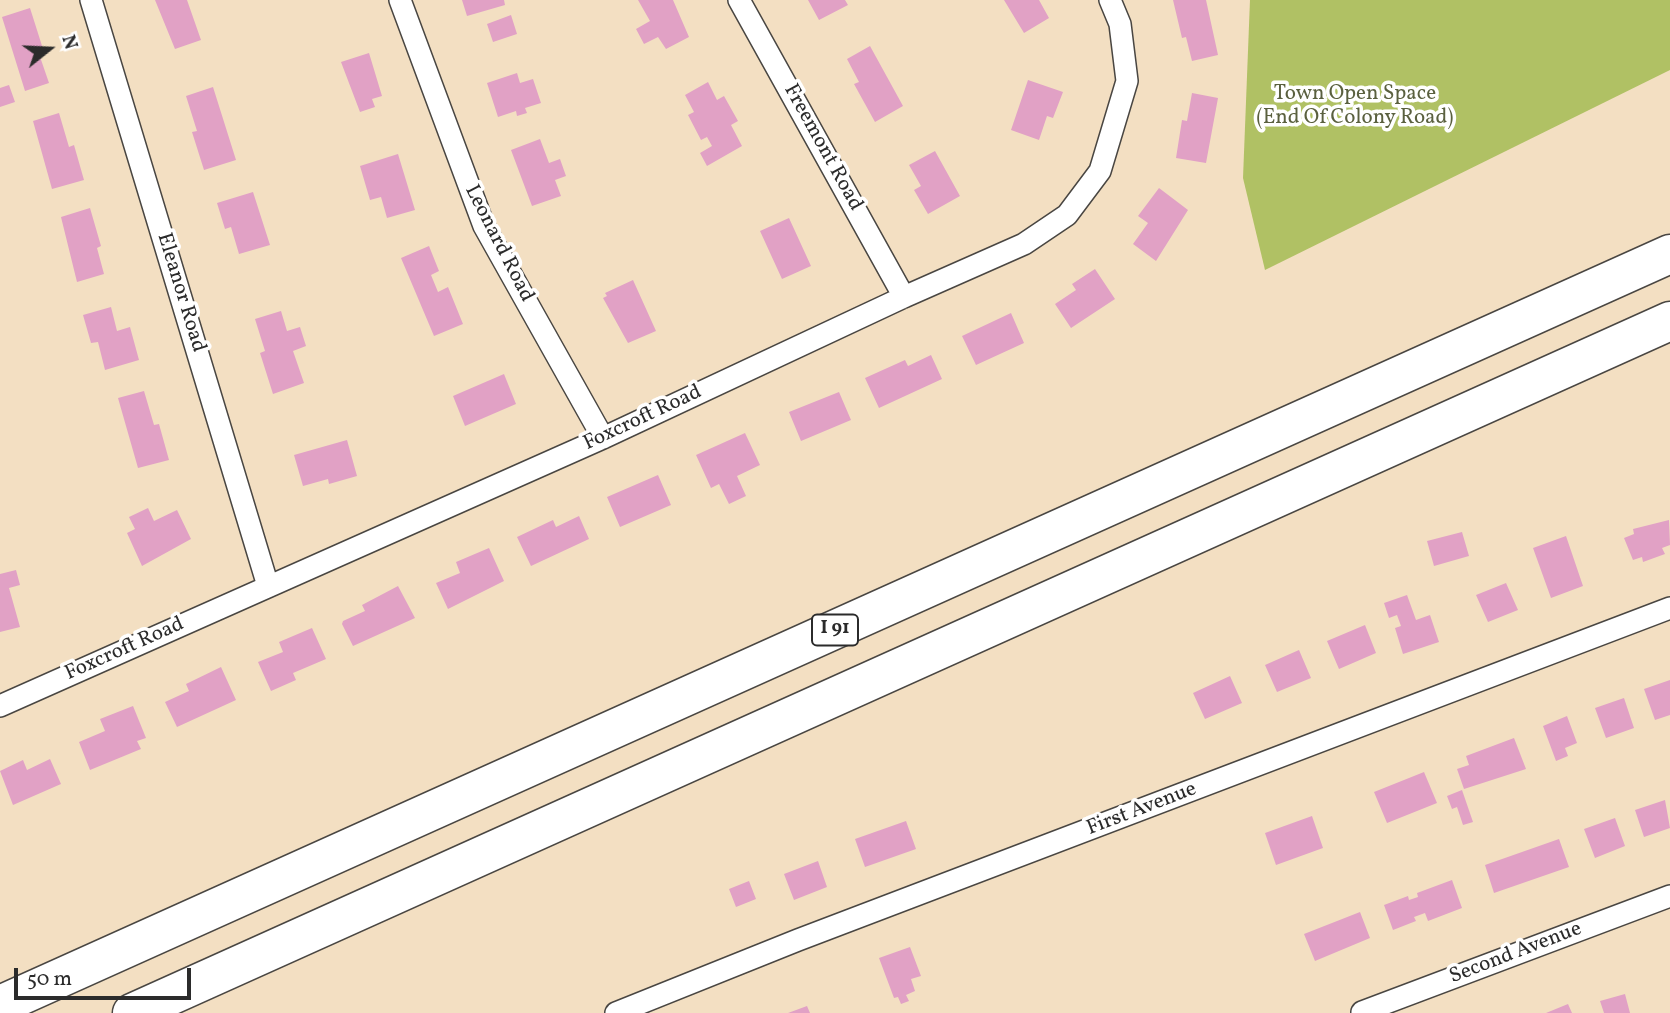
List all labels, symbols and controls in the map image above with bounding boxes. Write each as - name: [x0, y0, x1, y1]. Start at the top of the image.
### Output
- north arrow: [14, 14, 84, 84]
- text: N: [54, 32, 83, 53]
- street label: Freemont Road: [777, 80, 867, 216]
- park label: Town Open Space (End Of Colony Road): [1257, 82, 1453, 132]
- street label: Leonard Road: [458, 181, 538, 307]
- street label: Eleanor Road: [150, 230, 210, 356]
- street label: Foxcroft Road: [580, 381, 706, 457]
- street label: Foxcroft Road: [62, 613, 188, 687]
- road number: I 91: [812, 614, 858, 646]
- street label: First Avenue: [1084, 778, 1200, 842]
- street label: Second Avenue: [1446, 917, 1586, 991]
- scale bar: [18, 954, 194, 998]
- text: 50 m: [27, 965, 72, 994]

